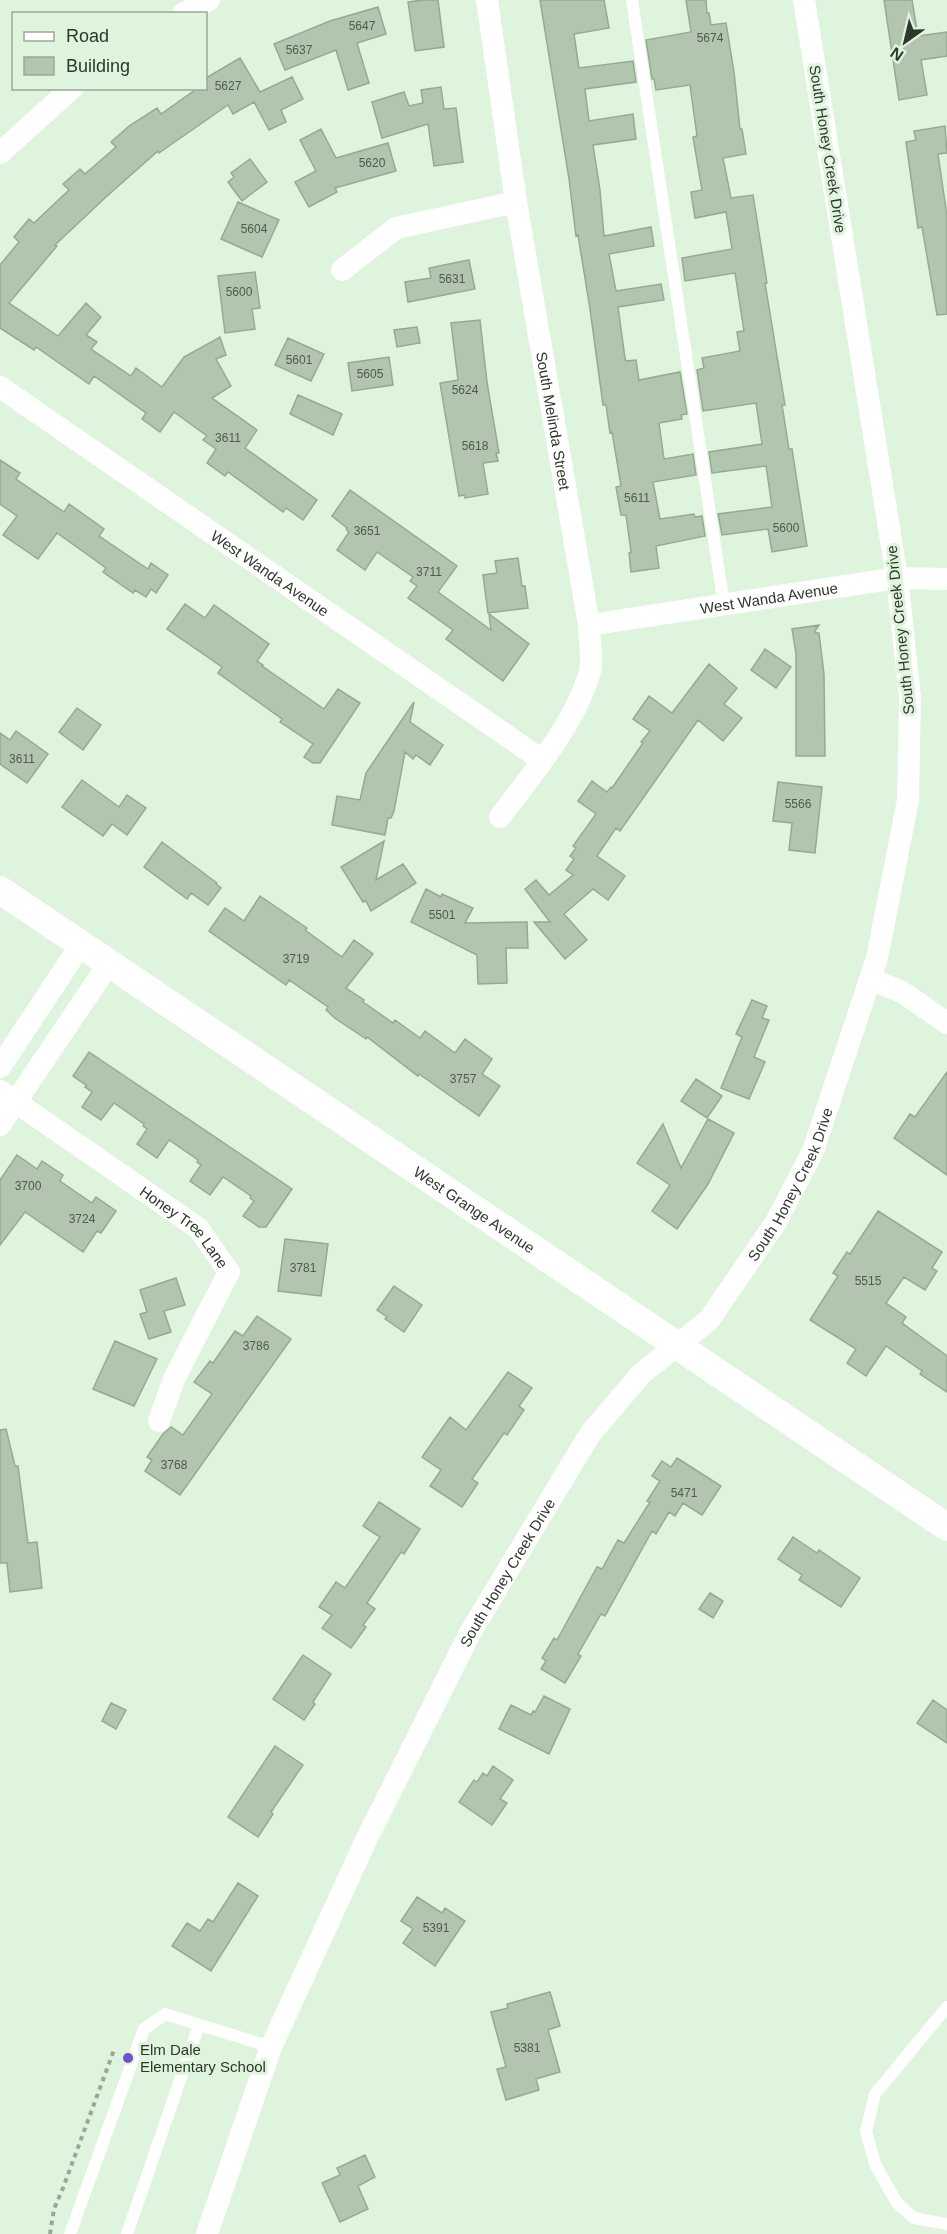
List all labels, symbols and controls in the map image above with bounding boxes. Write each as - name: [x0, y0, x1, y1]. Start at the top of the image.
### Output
- legend: [12, 12, 207, 90]
- north arrow: [875, 12, 935, 72]
- house number: 5647: [349, 19, 376, 33]
- text: Road: [66, 26, 109, 46]
- house number: 5674: [697, 31, 724, 45]
- house number: 5637: [286, 43, 313, 57]
- text: N: [887, 44, 906, 64]
- text: Building: [66, 56, 130, 76]
- street label: South Honey Creek Drive: [806, 64, 850, 234]
- house number: 5627: [215, 79, 242, 93]
- house number: 5620: [359, 156, 386, 170]
- house number: 5604: [241, 222, 268, 236]
- house number: 5631: [439, 272, 466, 286]
- house number: 5600: [226, 285, 253, 299]
- street label: South Melinda Street: [533, 350, 574, 492]
- house number: 5601: [286, 353, 313, 367]
- house number: 5605: [357, 367, 384, 381]
- house number: 5624: [452, 383, 479, 397]
- house number: 3611: [215, 431, 241, 445]
- house number: 5618: [462, 439, 489, 453]
- house number: 5611: [624, 491, 650, 505]
- house number: 5600: [773, 521, 800, 535]
- house number: 3651: [354, 524, 381, 538]
- street label: West Wanda Avenue: [208, 527, 332, 619]
- street label: South Honey Creek Drive: [883, 545, 917, 715]
- house number: 3711: [416, 565, 442, 579]
- street label: West Wanda Avenue: [699, 579, 839, 616]
- house number: 3611: [9, 752, 35, 766]
- house number: 5566: [785, 797, 812, 811]
- house number: 5501: [429, 908, 456, 922]
- house number: 3719: [283, 952, 310, 966]
- house number: 3757: [450, 1072, 477, 1086]
- street label: South Honey Creek Drive: [744, 1105, 835, 1264]
- street label: West Grange Avenue: [411, 1163, 538, 1256]
- house number: 3700: [15, 1179, 42, 1193]
- street label: Honey Tree Lane: [137, 1182, 232, 1271]
- house number: 3724: [69, 1212, 96, 1226]
- house number: 3781: [290, 1261, 317, 1275]
- house number: 5515: [855, 1274, 882, 1288]
- house number: 3786: [243, 1339, 270, 1353]
- house number: 3768: [161, 1458, 188, 1472]
- house number: 5471: [671, 1486, 698, 1500]
- street label: South Honey Creek Drive: [456, 1495, 558, 1649]
- house number: 5391: [423, 1921, 450, 1935]
- place label: Elm Dale Elementary School: [140, 2041, 266, 2075]
- house number: 5381: [514, 2041, 541, 2055]
- marker: Elm Dale Elementary School: [121, 2051, 135, 2065]

